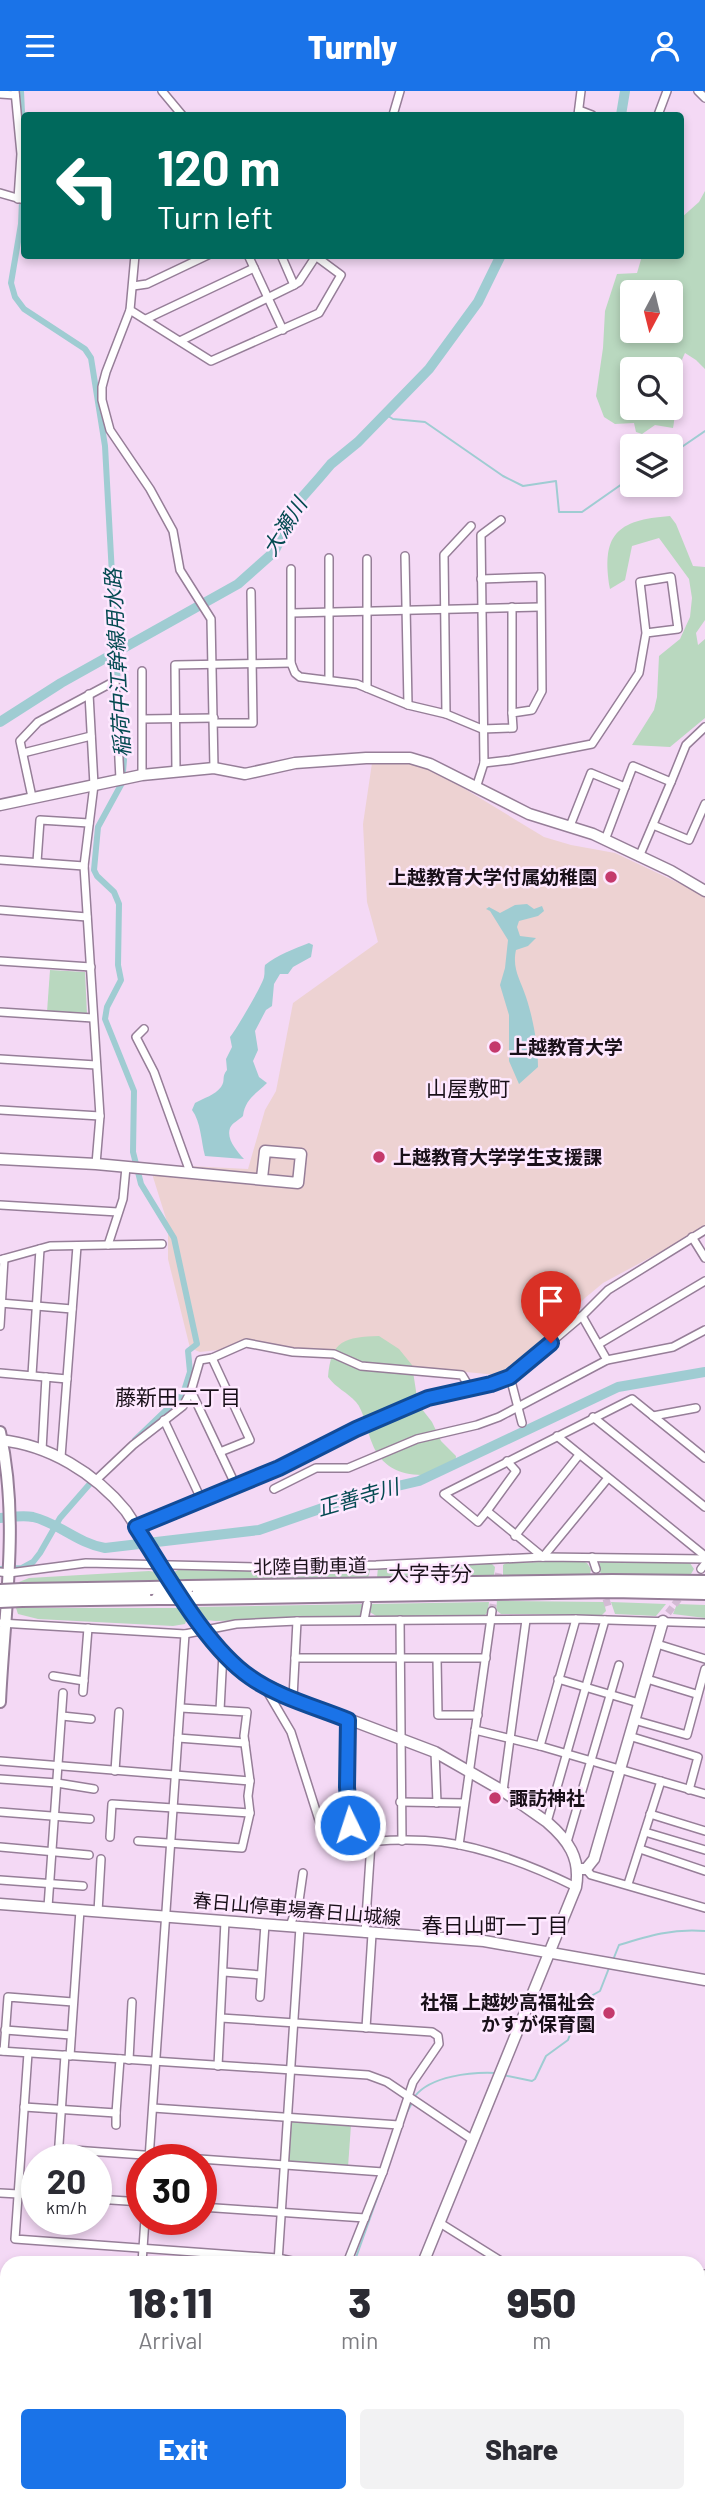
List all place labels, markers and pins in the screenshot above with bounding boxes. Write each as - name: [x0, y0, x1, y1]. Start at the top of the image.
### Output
- place label: 上越教育大学付属幼稚園: [388, 865, 597, 888]
- marker: 上越教育大学付属幼稚園: [603, 869, 619, 885]
- place label: 上越教育大学: [509, 1035, 623, 1058]
- marker: 上越教育大学: [487, 1039, 503, 1055]
- place label: 上越教育大学学生支援課: [393, 1145, 602, 1168]
- marker: 上越教育大学学生支援課: [371, 1149, 387, 1165]
- pin: [521, 1271, 581, 1343]
- place label: 諏訪神社: [509, 1786, 585, 1809]
- marker: 諏訪神社: [487, 1790, 503, 1806]
- place label: 社福 上越妙高福祉会 かすが保育園: [420, 1990, 595, 2035]
- marker: 社福 上越妙高福祉会 かすが保育園: [601, 2005, 617, 2021]

